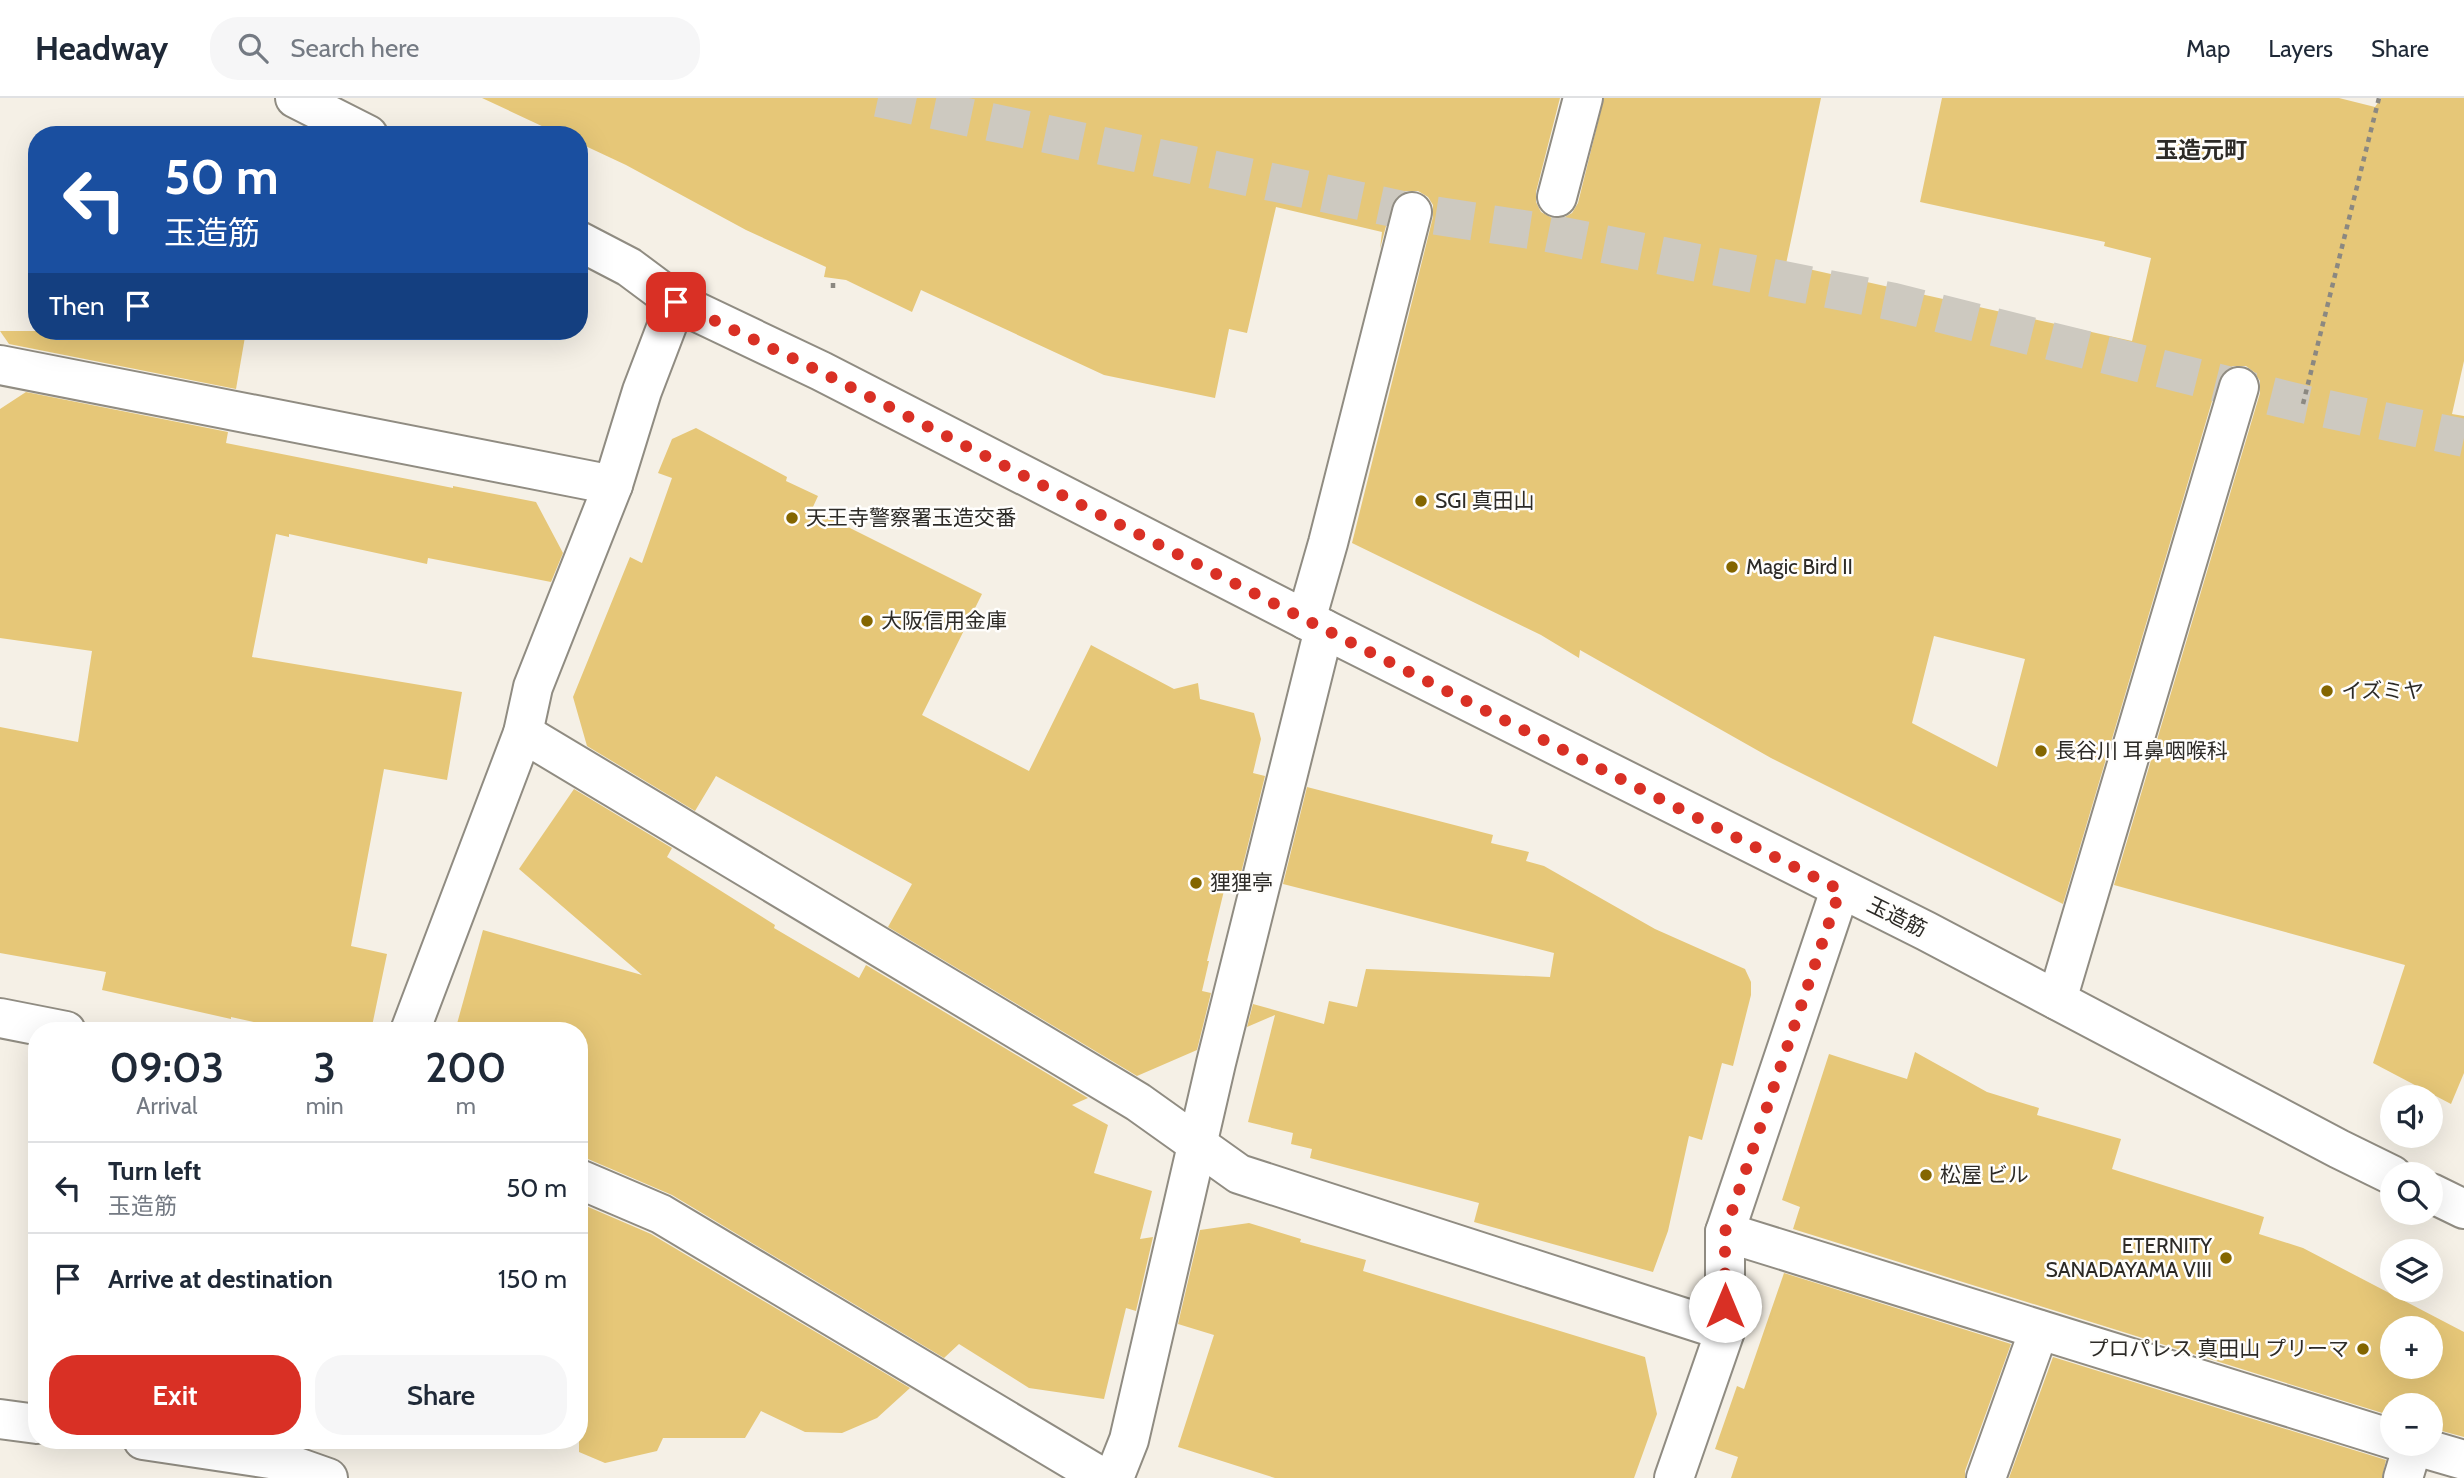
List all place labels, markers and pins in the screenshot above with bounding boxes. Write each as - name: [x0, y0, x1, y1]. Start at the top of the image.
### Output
- pin: [646, 272, 706, 332]
- place label: SGI 真田山: [1435, 488, 1534, 513]
- marker: SGI 真田山: [1413, 493, 1429, 509]
- place label: 天王寺警察署玉造交番: [806, 505, 1016, 530]
- marker: 天王寺警察署玉造交番: [784, 510, 800, 526]
- place label: Magic Bird II: [1746, 554, 1853, 579]
- marker: Magic Bird II: [1724, 559, 1740, 575]
- place label: 大阪信用金庫: [881, 608, 1007, 633]
- marker: 大阪信用金庫: [859, 613, 875, 629]
- place label: イズミヤ: [2341, 678, 2424, 703]
- marker: イズミヤ: [2319, 683, 2335, 699]
- place label: 長谷川 耳鼻咽喉科: [2055, 738, 2228, 763]
- marker: 長谷川 耳鼻咽喉科: [2033, 743, 2049, 759]
- place label: 狸狸亭: [1210, 870, 1273, 895]
- marker: 狸狸亭: [1188, 875, 1204, 891]
- place label: 松屋 ビル: [1940, 1162, 2029, 1187]
- marker: 松屋 ビル: [1918, 1167, 1934, 1183]
- place label: ETERNITY SANADAYAMA VIII: [2045, 1233, 2213, 1282]
- marker: ETERNITY SANADAYAMA VIII: [2218, 1250, 2234, 1266]
- place label: プロパレス 真田山 プリーマ: [2088, 1336, 2349, 1361]
- marker: プロパレス 真田山 プリーマ: [2355, 1341, 2371, 1357]

